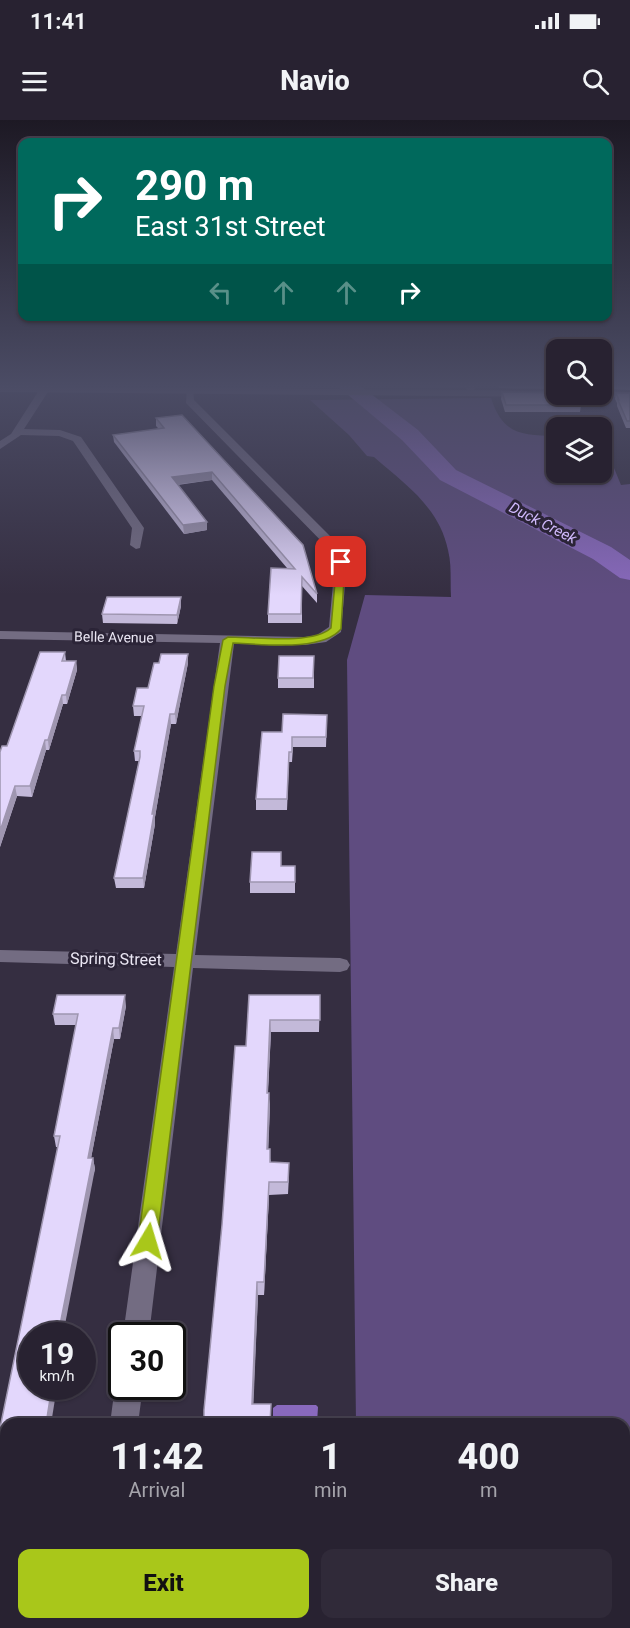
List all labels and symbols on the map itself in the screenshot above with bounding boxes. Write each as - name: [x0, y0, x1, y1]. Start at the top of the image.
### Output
- water label: Duck Creek: [506, 498, 580, 548]
- pin: [315, 536, 366, 587]
- street label: Belle Avenue: [74, 628, 154, 646]
- street label: Spring Street: [70, 949, 162, 969]
- position arrow: [116, 1209, 180, 1273]
- speed limit sign: 30: [108, 1322, 186, 1400]

